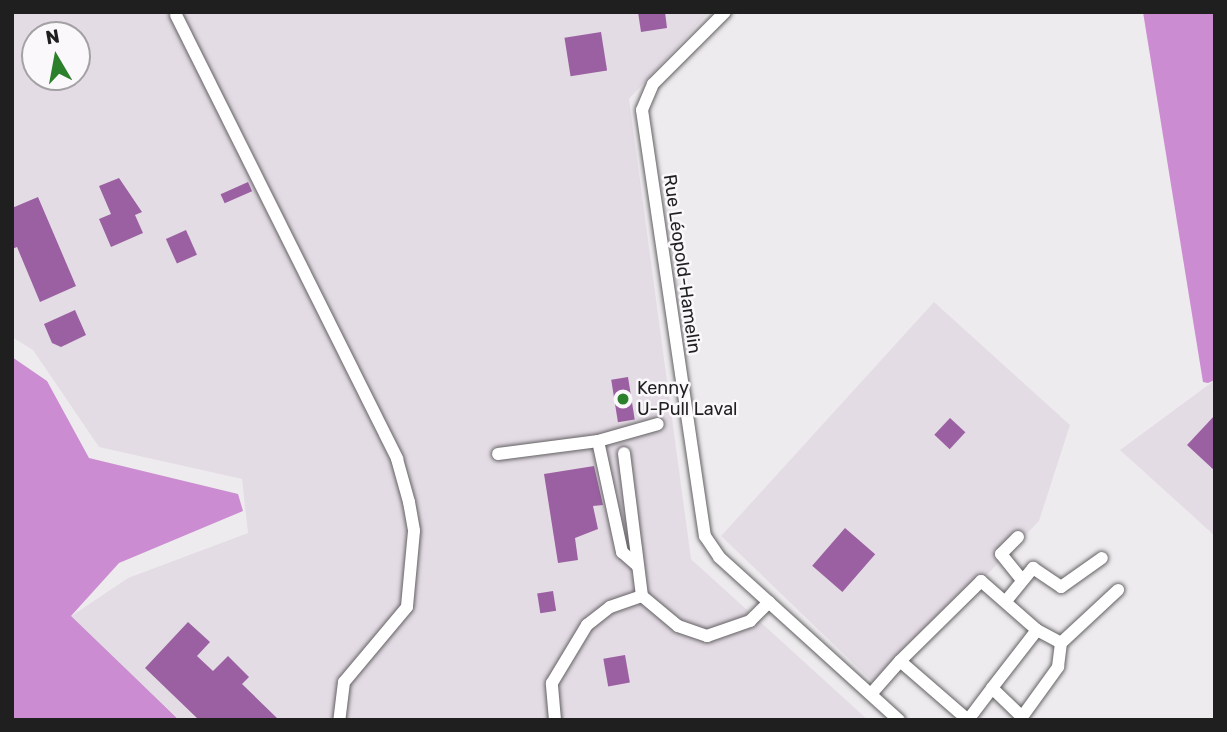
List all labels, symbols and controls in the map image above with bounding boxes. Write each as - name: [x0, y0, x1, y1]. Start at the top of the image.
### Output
- north arrow: [21, 21, 91, 91]
- text: N: [44, 24, 61, 49]
- street label: Rue Léopold-Hamelin: [659, 173, 705, 355]
- place label: Kenny U-Pull Laval: [637, 378, 737, 420]
- marker: Kenny U-Pull Laval: [615, 391, 631, 407]

